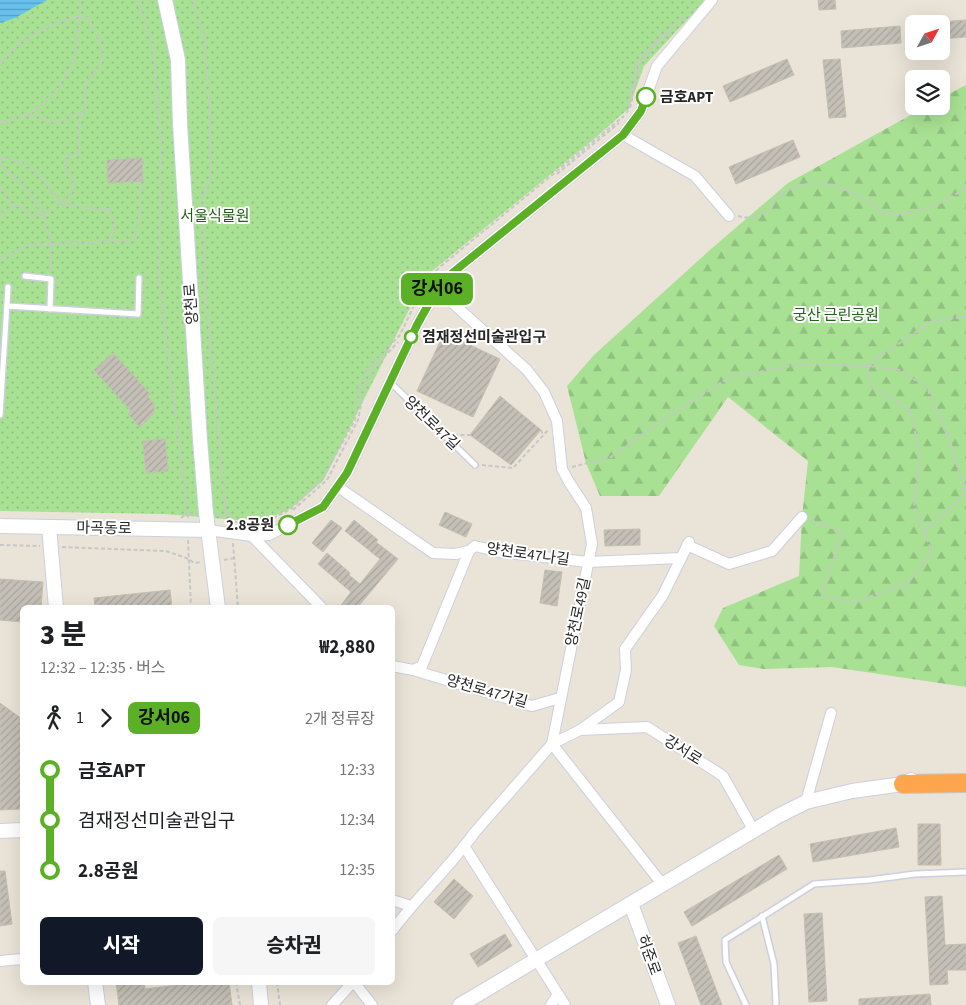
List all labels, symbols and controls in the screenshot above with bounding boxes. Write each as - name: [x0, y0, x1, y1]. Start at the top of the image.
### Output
- north arrow: [905, 15, 950, 60]
- map controls: [905, 15, 950, 115]
- button: layers: [905, 70, 950, 115]
- marker: 금호APT: [636, 87, 656, 107]
- place label: 금호APT: [660, 87, 713, 108]
- park label: 서울식물원: [180, 206, 250, 227]
- line badge: 강서06: [402, 273, 472, 305]
- text: 강서06: [411, 276, 463, 301]
- street label: 양천로: [180, 283, 203, 325]
- park label: 궁산 근린공원: [793, 305, 879, 326]
- place label: 겸재정선미술관입구: [422, 327, 546, 348]
- marker: 겸재정선미술관입구: [404, 330, 418, 344]
- street label: 양천로47길: [399, 391, 464, 455]
- place label: 2.8공원: [226, 515, 274, 536]
- marker: 2.8공원: [278, 515, 298, 535]
- street label: 마곡동로: [76, 518, 132, 539]
- street label: 양천로47나길: [485, 538, 571, 571]
- street label: 양천로49길: [561, 576, 596, 649]
- text: 3 분: [40, 615, 86, 655]
- text: ₩2,880: [319, 634, 375, 661]
- text: 12:32 – 12:35 · 버스: [40, 657, 166, 679]
- street label: 양천로47가길: [444, 670, 530, 713]
- icon: walk: [40, 704, 68, 732]
- icon: forward: [92, 704, 120, 732]
- text: 강서06: [138, 705, 190, 730]
- text: 1: [76, 707, 84, 729]
- text: 2개 정류장: [305, 708, 375, 730]
- street label: 강서로: [660, 731, 706, 770]
- text: 금호APT: [78, 758, 145, 785]
- text: 12:33: [339, 759, 375, 781]
- text: 겸재정선미술관입구: [78, 808, 235, 835]
- text: 12:34: [339, 809, 375, 831]
- text: 2.8공원: [78, 858, 139, 885]
- text: 12:35: [339, 859, 375, 881]
- button: 시작: [40, 917, 203, 975]
- button: 승차권: [213, 917, 375, 975]
- street label: 허준로: [632, 932, 665, 978]

